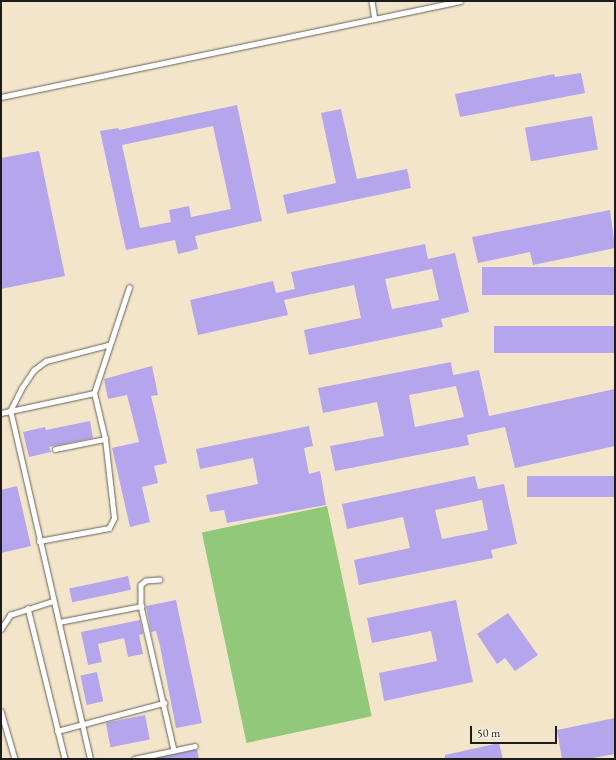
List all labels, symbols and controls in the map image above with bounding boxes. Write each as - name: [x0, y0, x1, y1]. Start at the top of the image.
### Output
- scale bar: [472, 718, 559, 744]
- text: 50 m: [477, 725, 500, 741]

